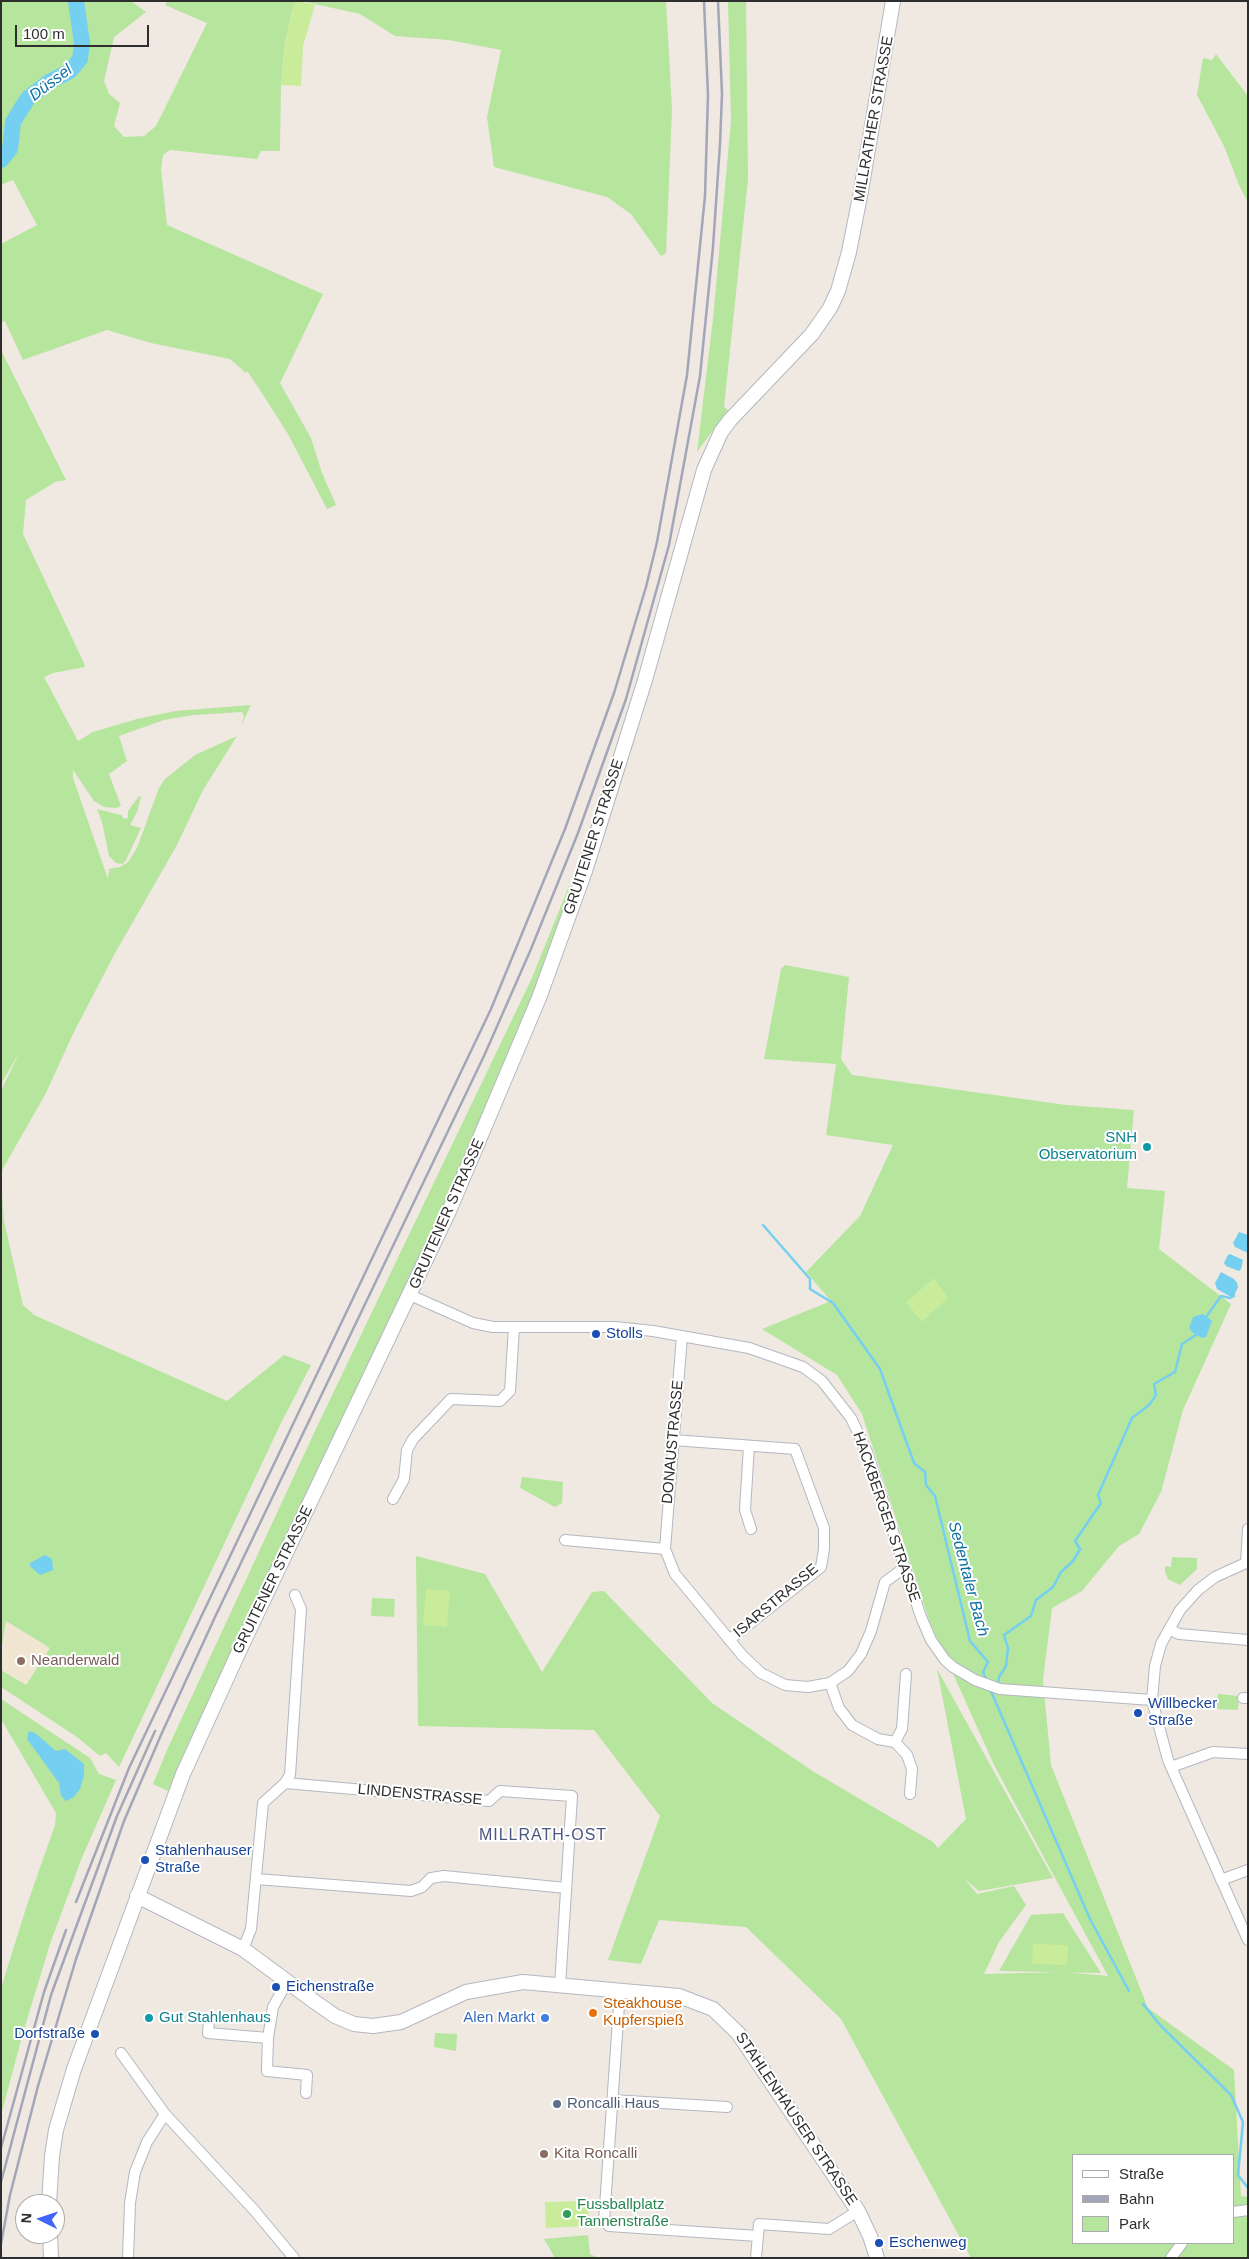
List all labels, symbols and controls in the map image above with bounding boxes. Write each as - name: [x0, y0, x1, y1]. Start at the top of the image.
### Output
- scale bar: [18, 15, 151, 47]
- text: 100 m: [23, 25, 65, 42]
- street label: MILLRATHER STRASSE: [851, 35, 897, 203]
- water label: Düssel: [26, 61, 76, 105]
- street label: GRUITENER STRASSE: [560, 757, 628, 917]
- place label: SNH Observatorium: [1039, 1129, 1137, 1164]
- street label: GRUITENER STRASSE: [406, 1136, 488, 1292]
- marker: SNH Observatorium: [1141, 1141, 1153, 1153]
- place label: Stolls: [606, 1325, 643, 1343]
- marker: Stolls: [590, 1328, 602, 1340]
- street label: DONAUSTRASSE: [659, 1379, 687, 1505]
- street label: HACKBERGER STRASSE: [848, 1429, 924, 1605]
- street label: GRUITENER STRASSE: [229, 1503, 317, 1657]
- water label: Sedentaler Bach: [943, 1519, 993, 1639]
- street label: ISARSTRASSE: [730, 1560, 822, 1642]
- place label: Neanderwald: [31, 1652, 119, 1670]
- marker: Neanderwald: [15, 1655, 27, 1667]
- place label: Willbecker Straße: [1148, 1695, 1217, 1730]
- marker: Willbecker Straße: [1132, 1707, 1144, 1719]
- street label: LINDENSTRASSE: [357, 1781, 483, 1809]
- district label: MILLRATH-OST: [477, 1826, 609, 1846]
- place label: Stahlenhauser Straße: [155, 1842, 252, 1877]
- marker: Stahlenhauser Straße: [139, 1854, 151, 1866]
- place label: Eichenstraße: [286, 1978, 374, 1996]
- marker: Eichenstraße: [270, 1981, 282, 1993]
- place label: Steakhouse Kupferspieß: [603, 1995, 684, 2030]
- marker: Steakhouse Kupferspieß: [587, 2007, 599, 2019]
- place label: Gut Stahlenhaus: [159, 2009, 271, 2027]
- place label: Alen Markt: [463, 2009, 535, 2027]
- marker: Gut Stahlenhaus: [143, 2012, 155, 2024]
- marker: Alen Markt: [539, 2012, 551, 2024]
- place label: Dorfstraße: [14, 2025, 85, 2043]
- marker: Dorfstraße: [89, 2028, 101, 2040]
- street label: STAHLENHAUSER STRASSE: [731, 2029, 861, 2209]
- place label: Roncalli Haus: [567, 2095, 660, 2113]
- marker: Roncalli Haus: [551, 2098, 563, 2110]
- place label: Kita Roncalli: [554, 2145, 637, 2163]
- marker: Kita Roncalli: [538, 2148, 550, 2160]
- legend: [1072, 2154, 1234, 2244]
- text: Straße: [1119, 2165, 1164, 2182]
- text: Bahn: [1119, 2190, 1154, 2207]
- north arrow: [15, 2194, 65, 2244]
- place label: Fussballplatz Tannenstraße: [577, 2196, 669, 2231]
- marker: Fussballplatz Tannenstraße: [561, 2208, 573, 2220]
- text: N: [18, 2212, 34, 2224]
- text: Park: [1119, 2215, 1150, 2232]
- place label: Eschenweg: [889, 2234, 967, 2252]
- marker: Eschenweg: [873, 2237, 885, 2249]

